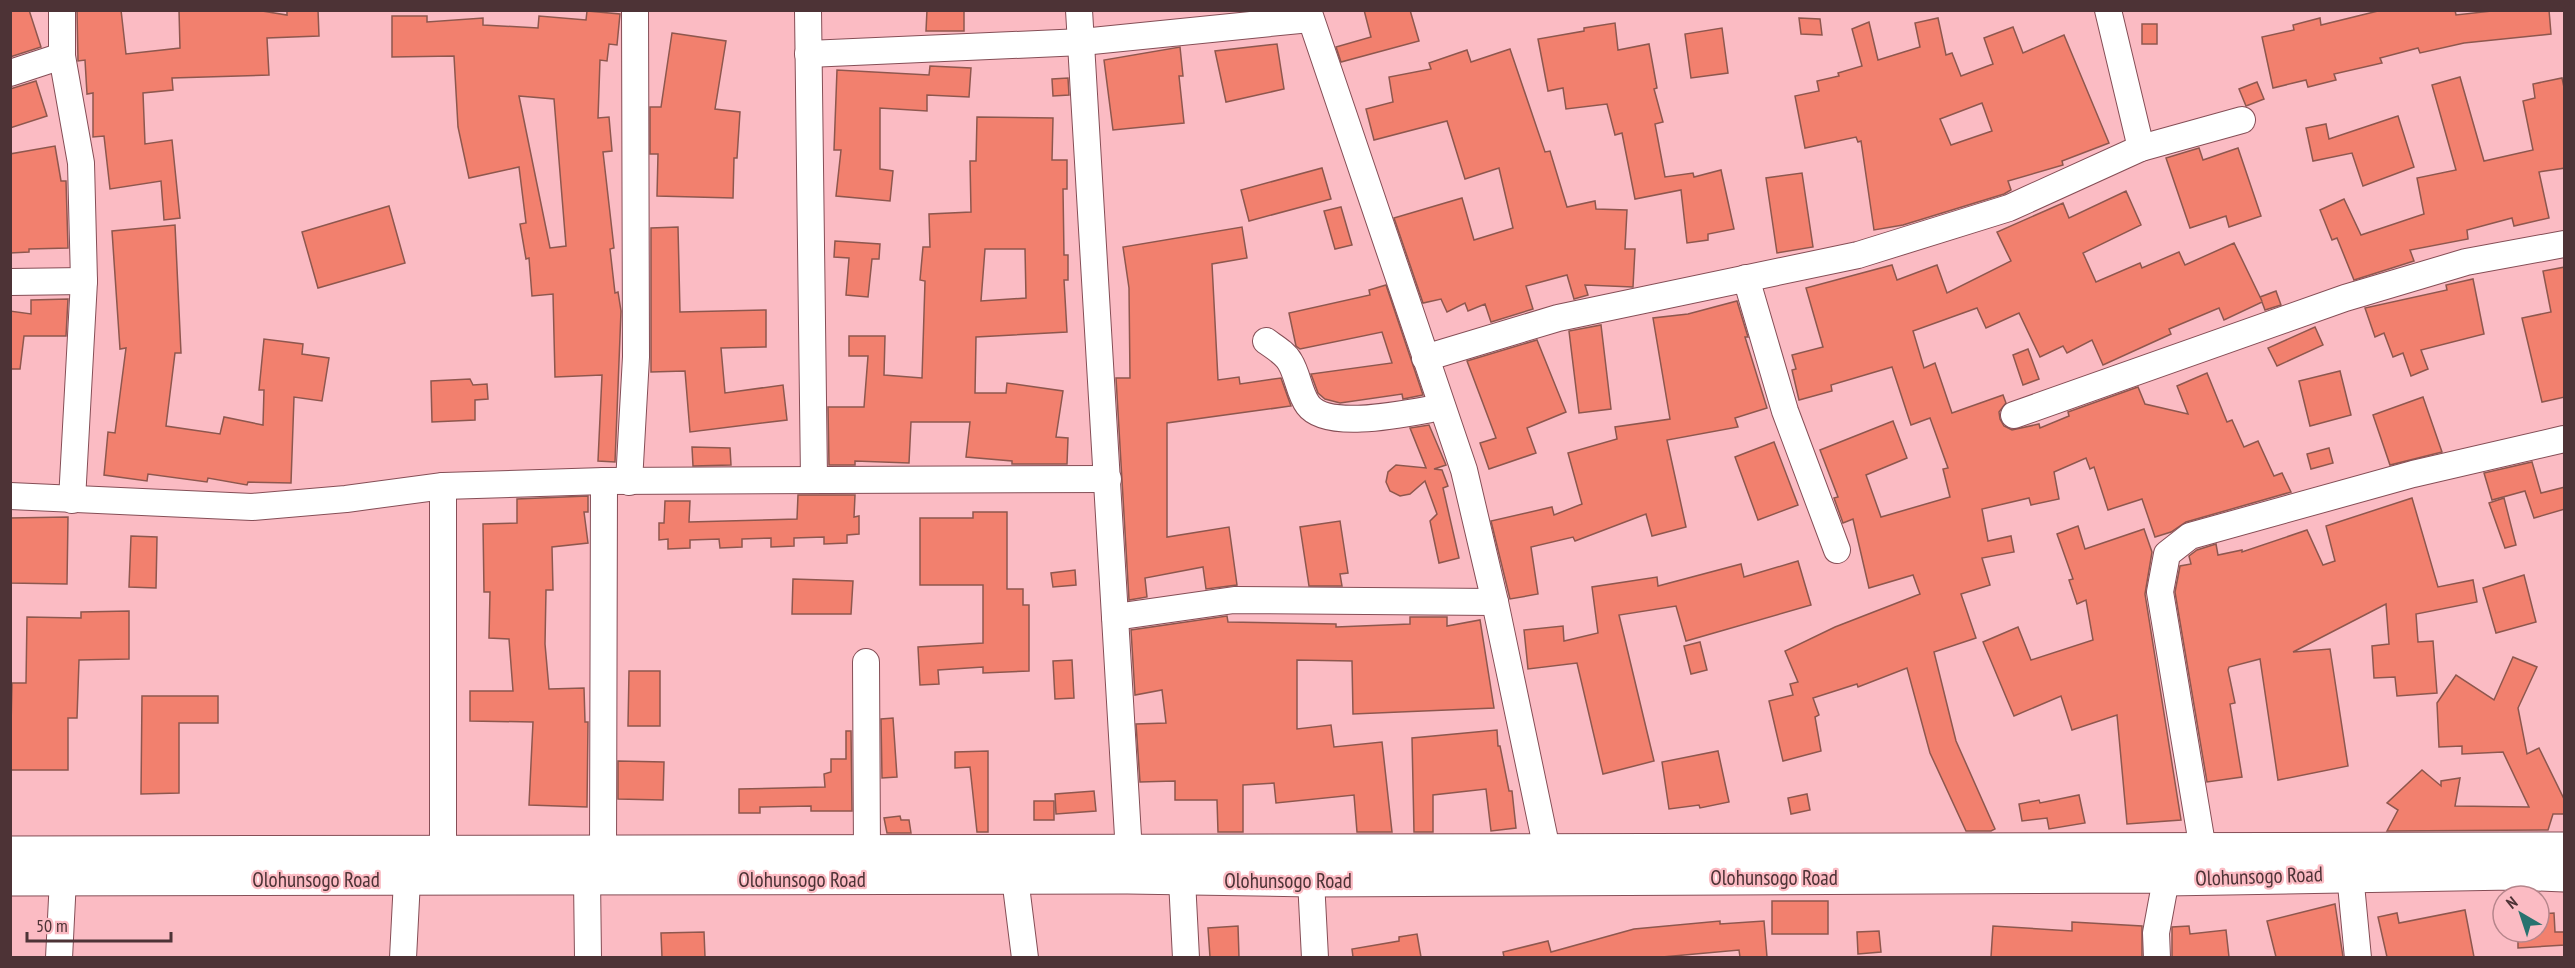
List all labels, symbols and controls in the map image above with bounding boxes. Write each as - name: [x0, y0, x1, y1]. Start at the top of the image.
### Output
- street label: Olohunsogo Road: [2195, 860, 2323, 892]
- street label: Olohunsogo Road: [1710, 864, 1838, 891]
- street label: Olohunsogo Road: [252, 866, 380, 893]
- street label: Olohunsogo Road: [738, 866, 866, 893]
- street label: Olohunsogo Road: [1224, 867, 1352, 894]
- north arrow: [2491, 884, 2551, 944]
- text: N: [2502, 892, 2521, 913]
- scale bar: [27, 905, 171, 943]
- text: 50 m: [36, 914, 68, 937]

